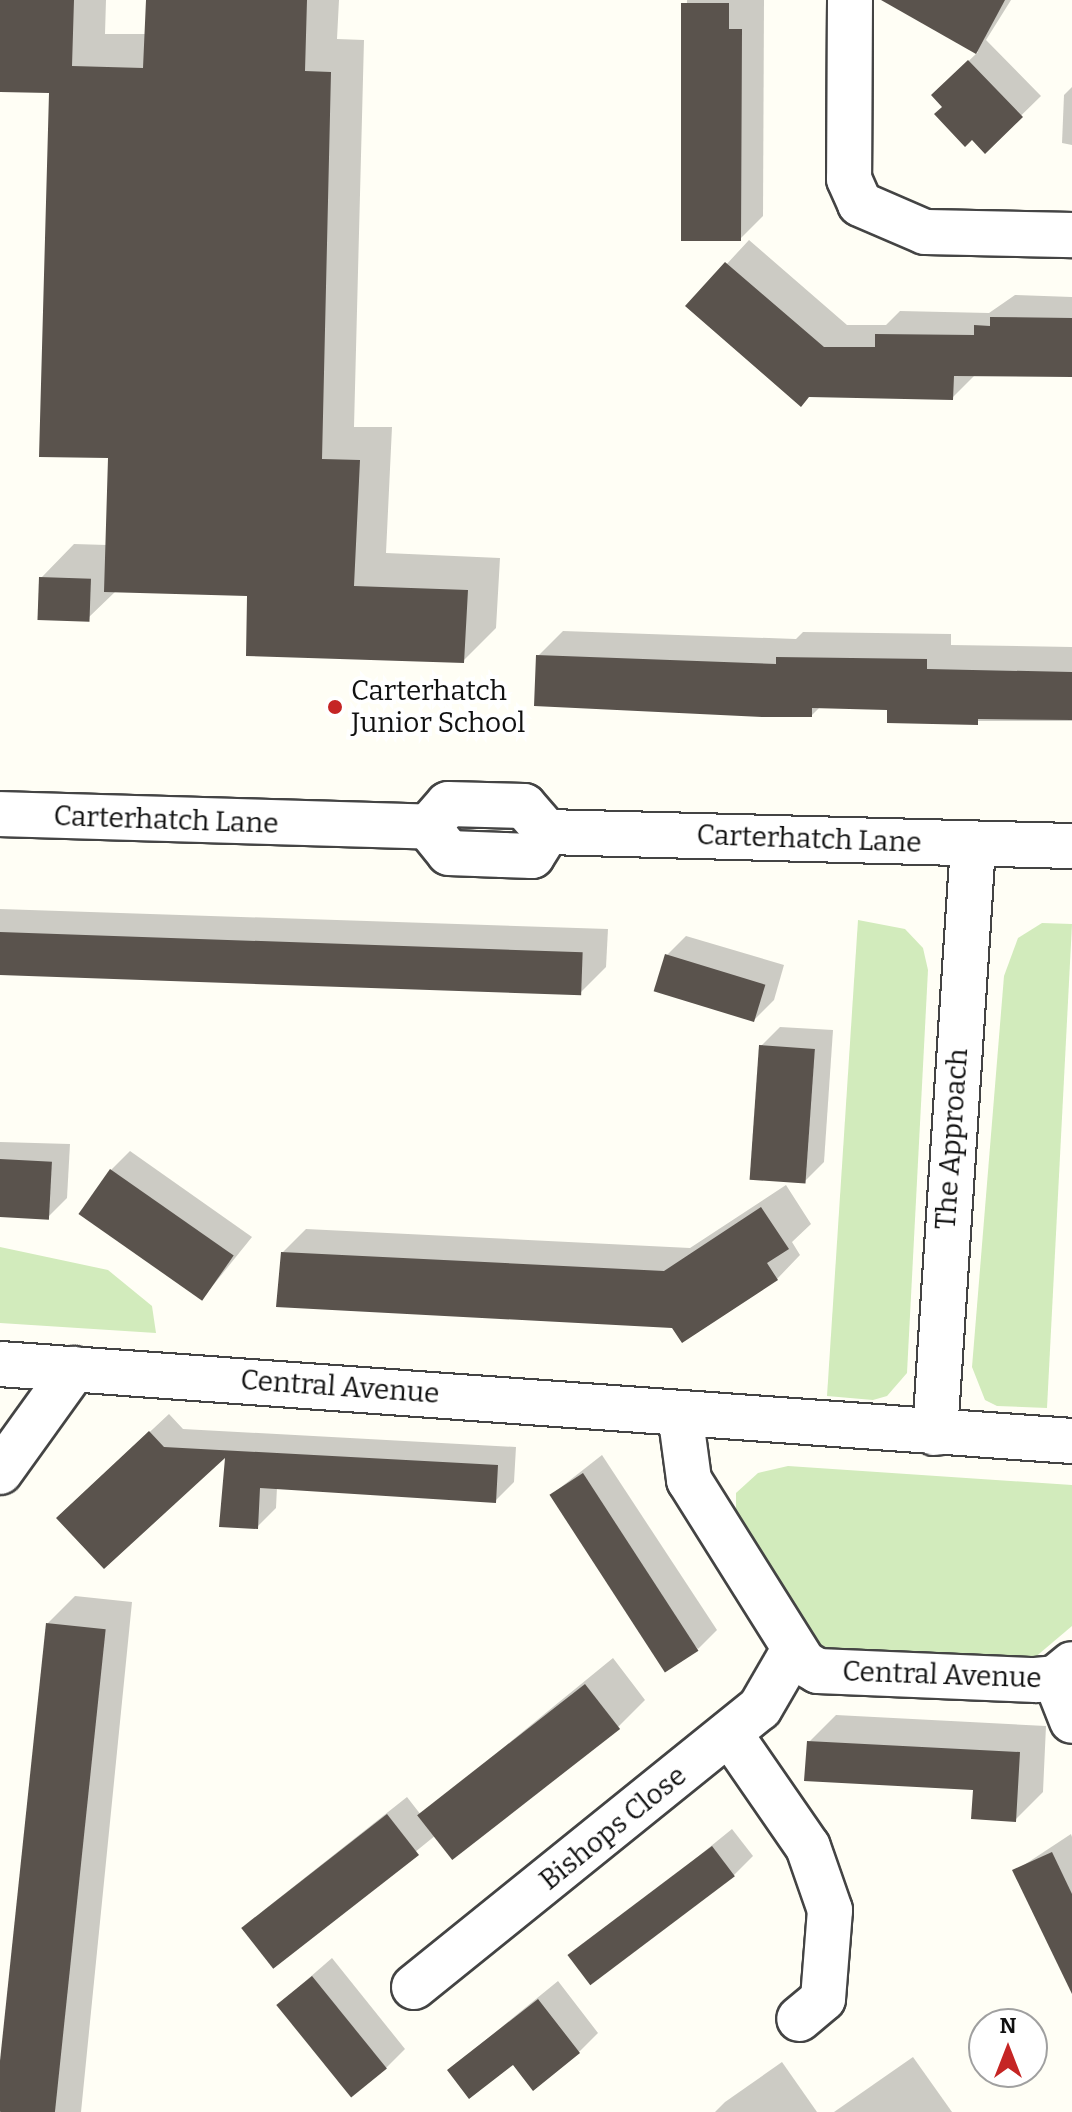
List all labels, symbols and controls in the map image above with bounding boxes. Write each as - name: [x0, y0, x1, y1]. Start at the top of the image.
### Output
- place label: Carterhatch Junior School: [351, 674, 525, 740]
- marker: Carterhatch Junior School: [326, 698, 344, 716]
- street label: Carterhatch Lane: [53, 799, 279, 841]
- street label: Carterhatch Lane: [696, 818, 922, 860]
- street label: The Approach: [929, 1047, 975, 1231]
- street label: Central Avenue: [239, 1363, 441, 1411]
- street label: Central Avenue: [842, 1655, 1042, 1695]
- street label: Bishops Close: [533, 1759, 693, 1897]
- north arrow: [968, 2008, 1048, 2088]
- text: N: [1000, 2012, 1016, 2039]

